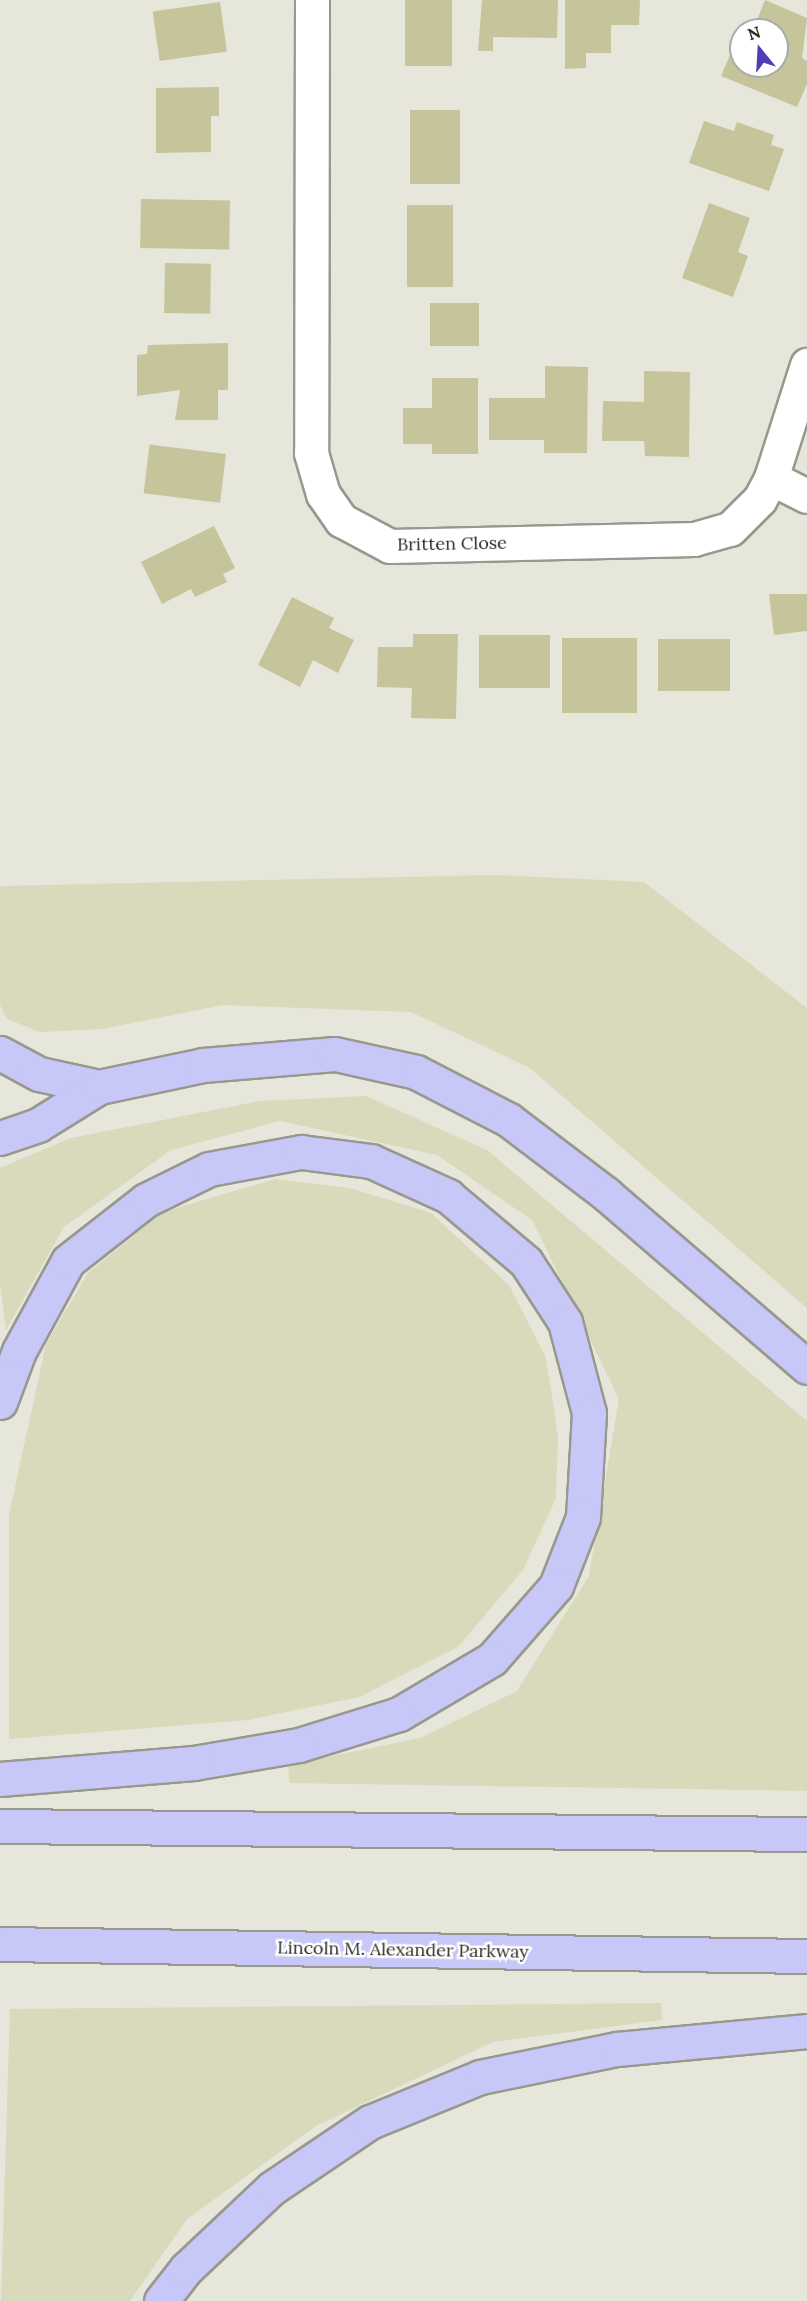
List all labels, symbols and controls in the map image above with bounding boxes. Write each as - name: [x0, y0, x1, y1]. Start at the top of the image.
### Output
- north arrow: [729, 18, 789, 78]
- text: N: [745, 21, 763, 44]
- street label: Britten Close: [397, 532, 507, 556]
- street label: Lincoln M. Alexander Parkway: [277, 1937, 529, 1963]

